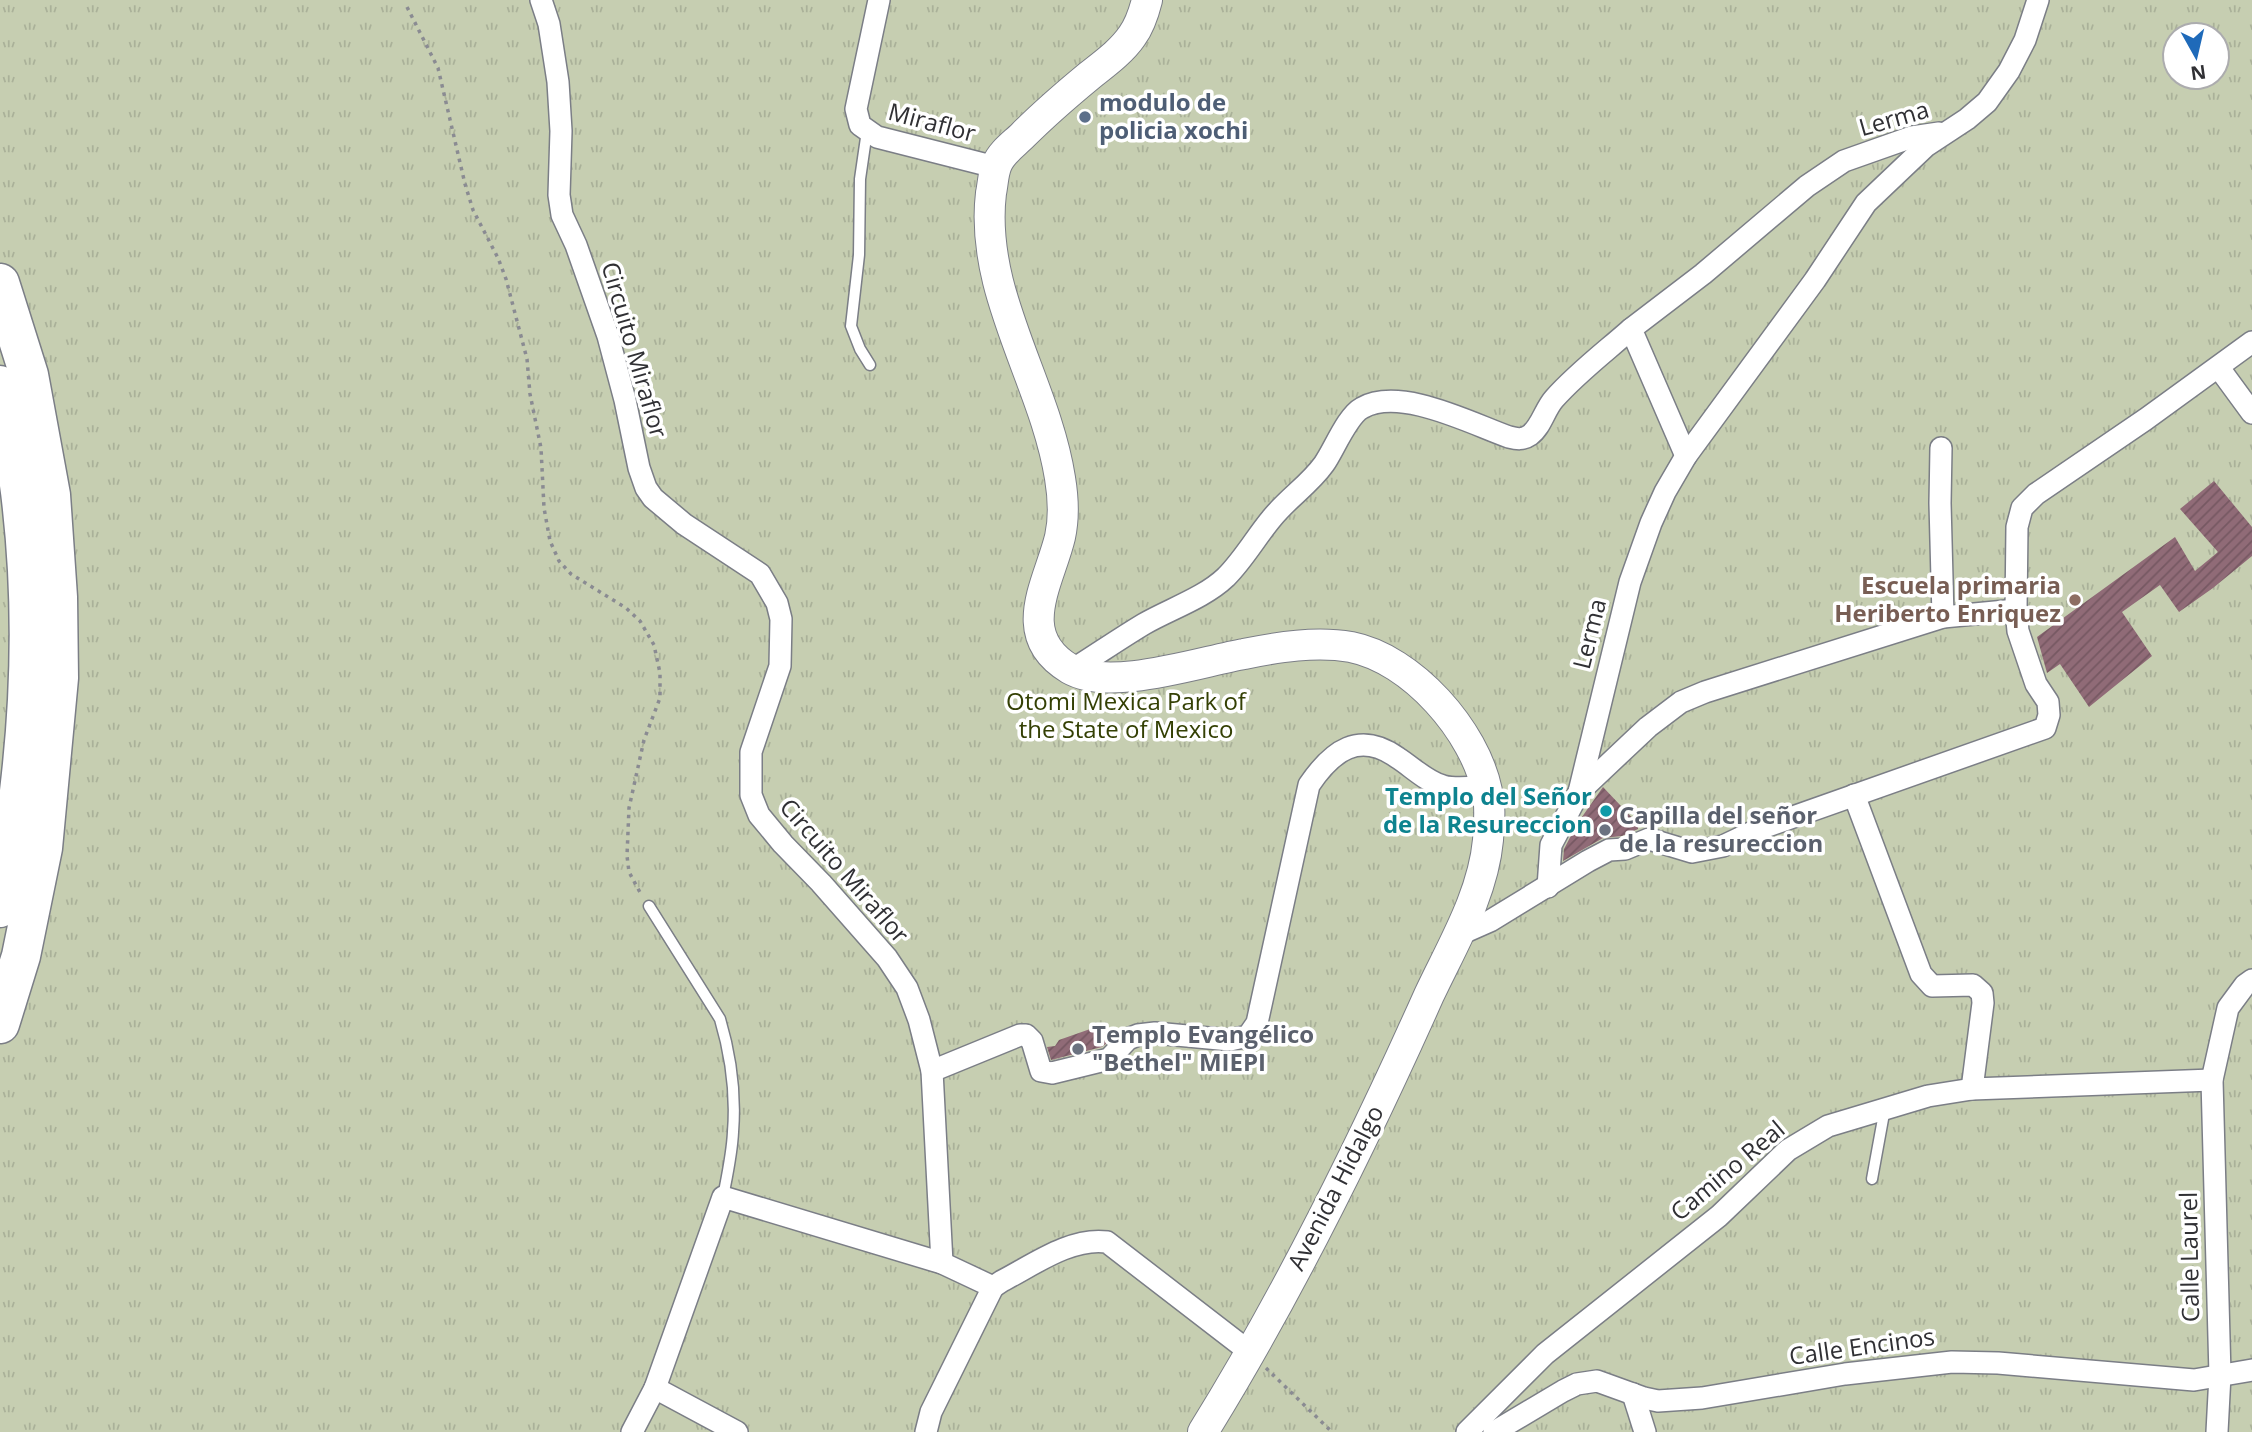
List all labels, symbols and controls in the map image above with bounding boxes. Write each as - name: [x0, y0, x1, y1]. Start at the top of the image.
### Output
- north arrow: [2161, 21, 2231, 91]
- text: N: [2189, 59, 2208, 87]
- place label: modulo de policia xochi: [1099, 85, 1248, 146]
- street label: Lerma: [1855, 92, 1932, 143]
- street label: Miraflor: [885, 94, 980, 149]
- marker: modulo de policia xochi: [1077, 109, 1093, 125]
- street label: Circuito Miraflor: [595, 258, 676, 442]
- place label: Escuela primaria Heriberto Enriquez: [1834, 568, 2061, 629]
- marker: Escuela primaria Heriberto Enriquez: [2067, 592, 2083, 608]
- street label: Lerma: [1564, 595, 1613, 672]
- park label: Otomi Mexica Park of the State of Mexico: [1006, 684, 1248, 745]
- place label: Templo del Señor de la Resureccion: [1383, 779, 1592, 840]
- street label: Circuito Miraflor: [773, 791, 917, 950]
- place label: Capilla del señor de la resureccion: [1619, 798, 1823, 859]
- marker: Templo del Señor de la Resureccion: [1598, 803, 1614, 819]
- marker: Capilla del señor de la resureccion: [1597, 822, 1613, 838]
- place label: Templo Evangélico "Bethel" MIEPI: [1092, 1017, 1314, 1078]
- marker: Templo Evangélico "Bethel" MIEPI: [1070, 1041, 1086, 1057]
- street label: Avenida Hidalgo: [1279, 1099, 1390, 1275]
- street label: Camino Real: [1663, 1112, 1791, 1227]
- street label: Calle Laurel: [2171, 1192, 2206, 1322]
- street label: Calle Encinos: [1787, 1319, 1937, 1372]

